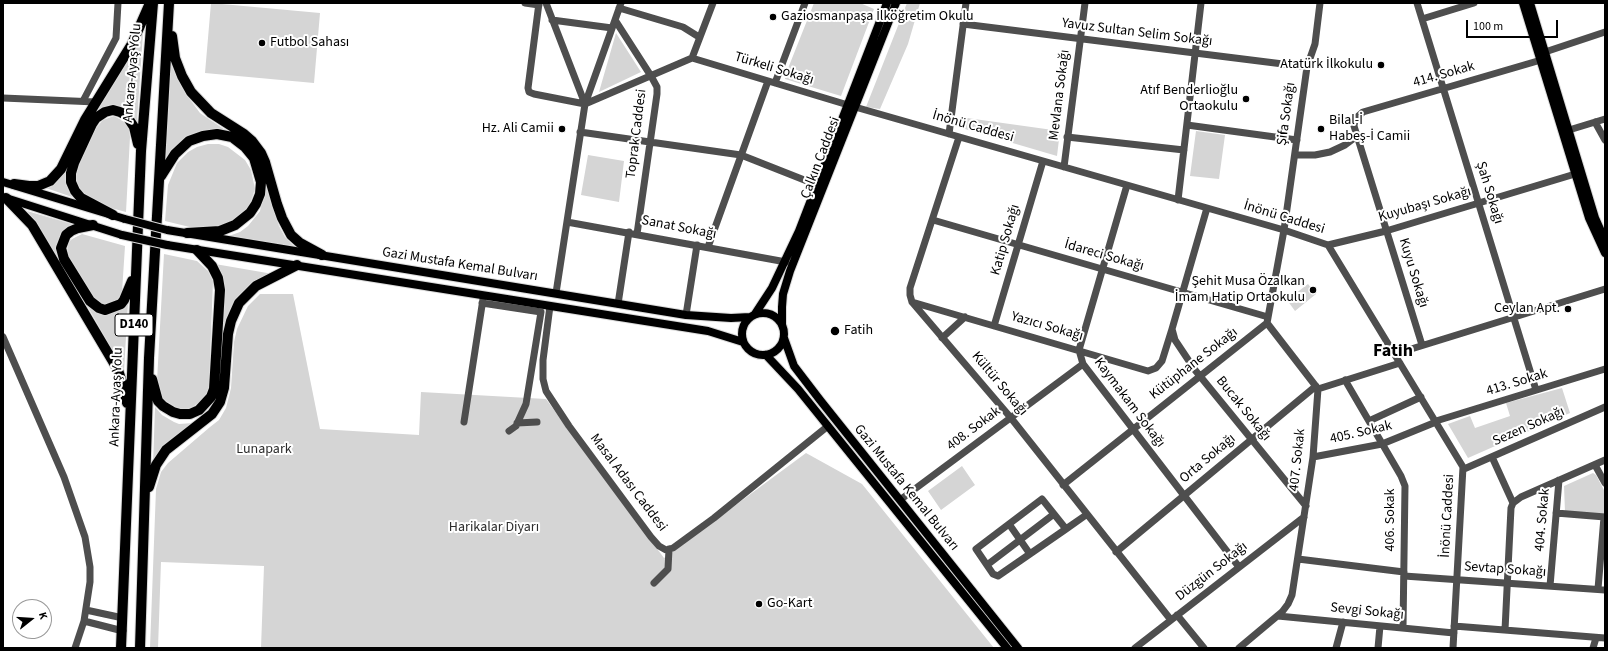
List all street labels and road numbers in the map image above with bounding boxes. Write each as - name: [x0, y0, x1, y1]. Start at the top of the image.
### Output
- street label: Yavuz Sultan Selim Sokağı: [1061, 15, 1213, 51]
- street label: Ankara-Ayaş Yolu: [120, 23, 146, 123]
- street label: Türkeli Sokağı: [732, 49, 816, 89]
- street label: Mevlana Sokağı: [1046, 49, 1074, 141]
- street label: 414. Sokak: [1411, 58, 1477, 92]
- street label: Şifa Sokağı: [1274, 81, 1300, 147]
- street label: Toprak Caddesi: [623, 88, 651, 180]
- street label: İnönü Caddesi: [930, 107, 1016, 147]
- street label: Çalkın Caddesi: [798, 115, 844, 201]
- street label: Şah Sokağı: [1472, 160, 1506, 226]
- street label: Kuyubaşı Sokağı: [1377, 184, 1473, 226]
- street label: İnönü Caddesi: [1241, 198, 1327, 238]
- street label: Katip Sokağı: [988, 203, 1024, 277]
- street label: Sanat Sokağı: [640, 213, 718, 243]
- street label: Kuyu Sokağı: [1394, 236, 1432, 310]
- street label: İdareci Sokağı: [1062, 237, 1146, 275]
- street label: Gazi Mustafa Kemal Bulvarı: [381, 244, 539, 286]
- street label: Yazıcı Sokağı: [1009, 309, 1085, 345]
- road number: D140: [115, 314, 153, 336]
- street label: Kütüphane Sokağı: [1147, 324, 1241, 404]
- street label: Ankara-Ayaş Yolu: [107, 347, 127, 447]
- street label: Kültür Sokağı: [967, 349, 1031, 419]
- street label: Kaymakam Sokağı: [1090, 355, 1168, 451]
- street label: 413. Sokak: [1484, 366, 1550, 400]
- street label: Bucak Sokağı: [1212, 373, 1274, 445]
- street label: 408. Sokak: [944, 403, 1004, 455]
- street label: Sezen Sokağı: [1490, 404, 1568, 450]
- street label: 405. Sokak: [1328, 418, 1394, 448]
- street label: Gazi Mustafa Kemal Bulvarı: [850, 422, 962, 554]
- street label: 407. Sokak: [1286, 428, 1310, 492]
- street label: Masal Adası Caddesi: [586, 431, 670, 535]
- street label: Orta Sokağı: [1177, 431, 1239, 487]
- street label: İnönü Caddesi: [1437, 474, 1459, 558]
- street label: 404. Sokak: [1532, 488, 1554, 552]
- street label: 406. Sokak: [1383, 489, 1399, 551]
- street label: Düzgün Sokağı: [1173, 539, 1251, 605]
- street label: Sevtap Sokağı: [1463, 559, 1547, 581]
- street label: Sevgi Sokağı: [1329, 600, 1405, 624]

